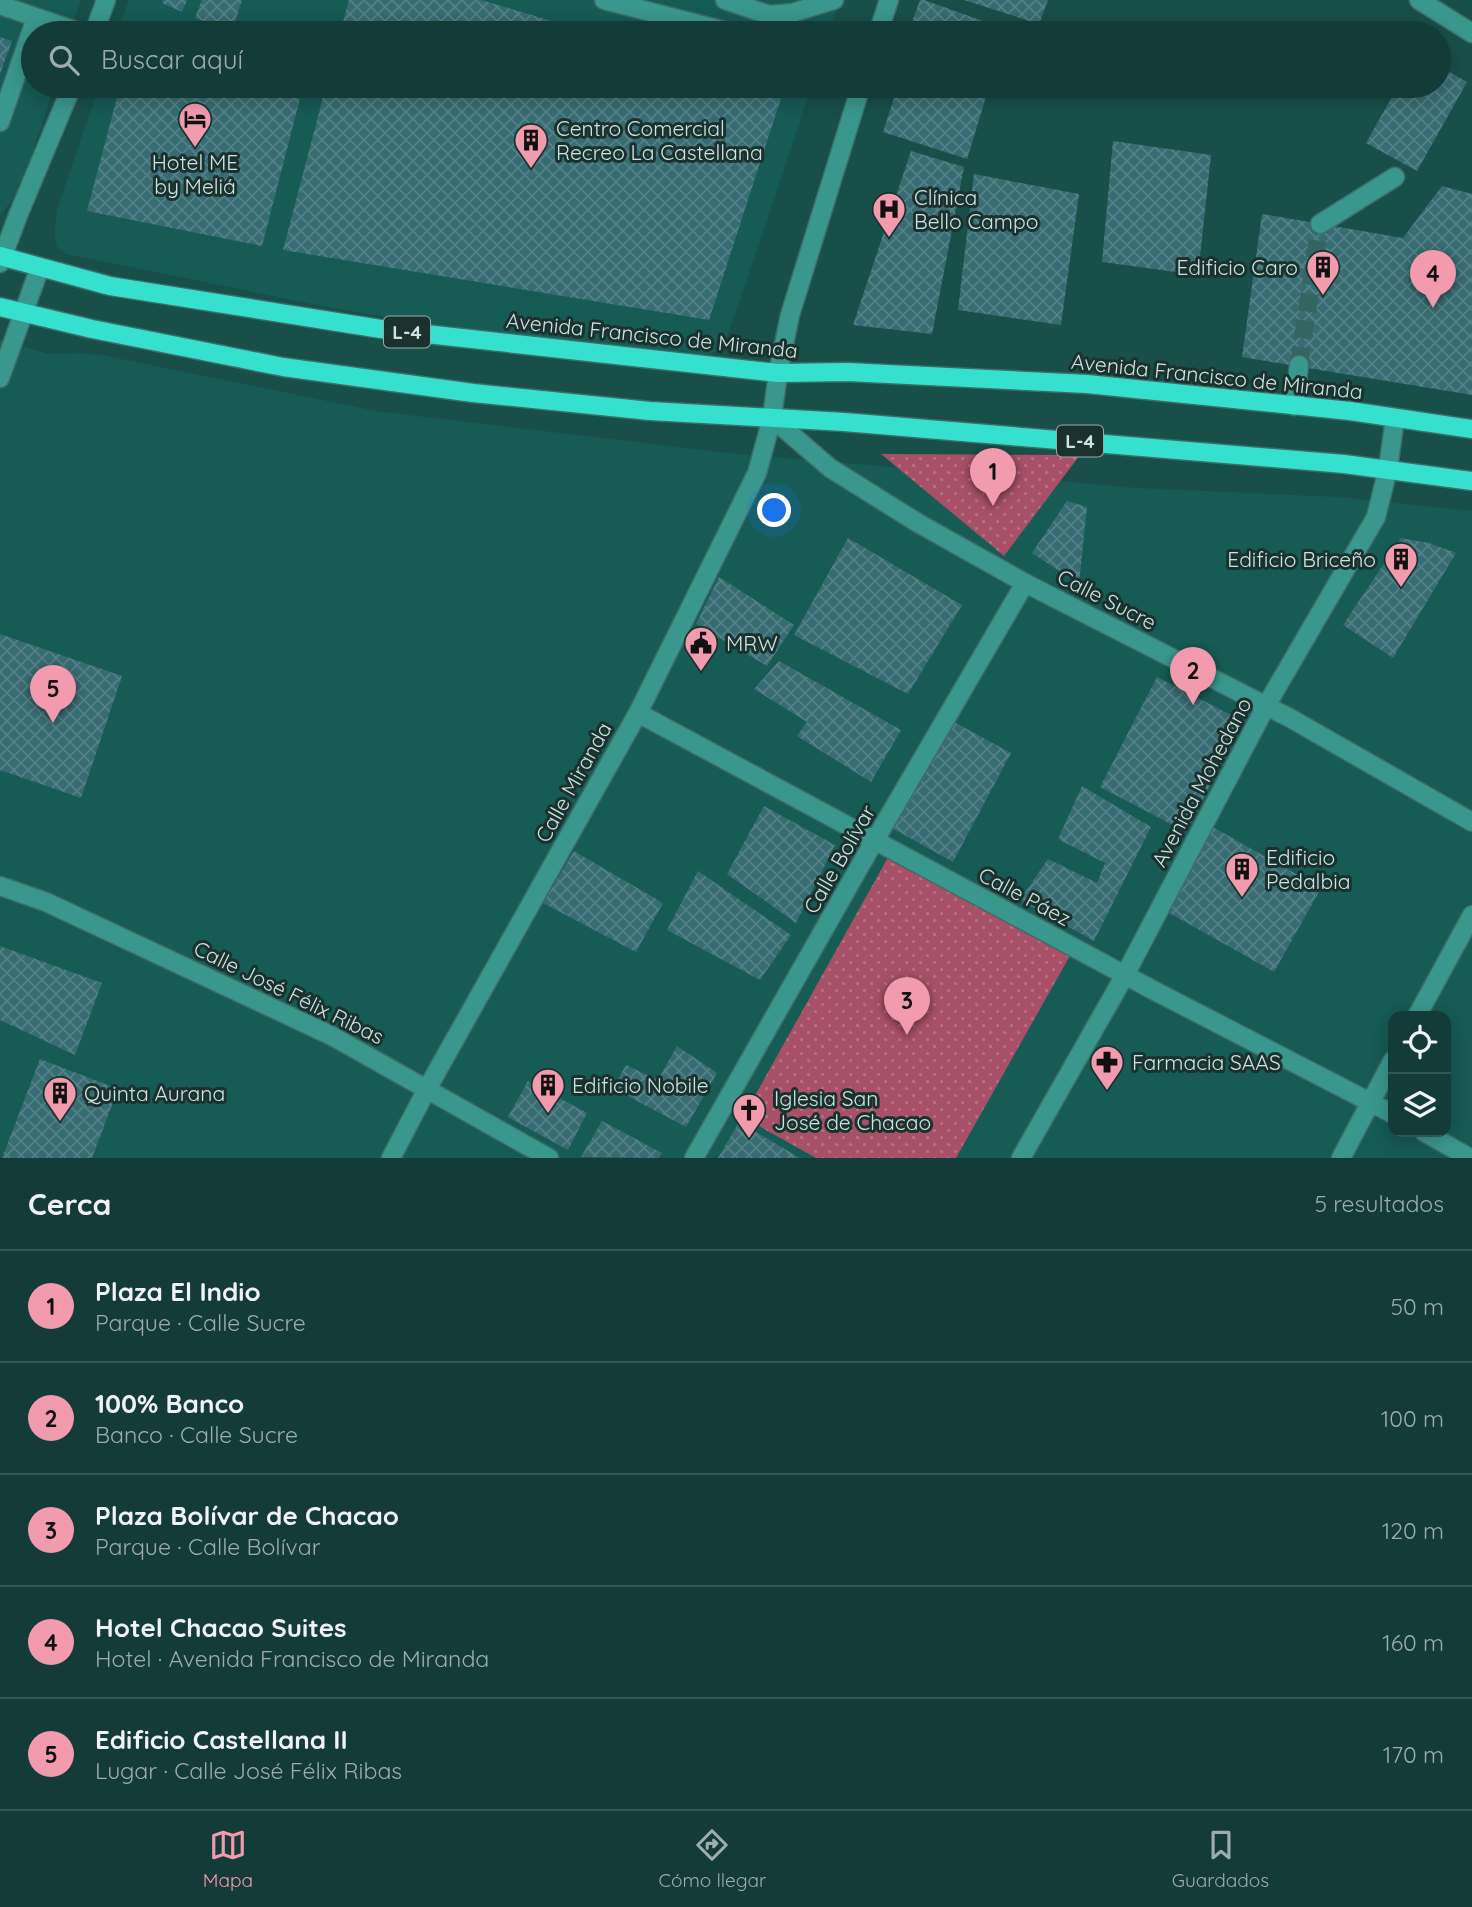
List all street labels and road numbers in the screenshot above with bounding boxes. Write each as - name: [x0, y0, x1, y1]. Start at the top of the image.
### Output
- street label: Avenida Francisco de Miranda: [505, 307, 799, 363]
- road number: L-4: [384, 316, 430, 348]
- street label: Avenida Francisco de Miranda: [1070, 348, 1364, 404]
- road number: L-4: [1057, 426, 1103, 456]
- street label: Calle Sucre: [1053, 563, 1161, 635]
- street label: Avenida Mohedano: [1145, 693, 1257, 871]
- street label: Calle Miranda: [529, 717, 617, 847]
- street label: Calle Bolívar: [797, 800, 881, 918]
- street label: Calle Páez: [975, 861, 1075, 931]
- street label: Calle José Félix Ribas: [190, 935, 388, 1049]

